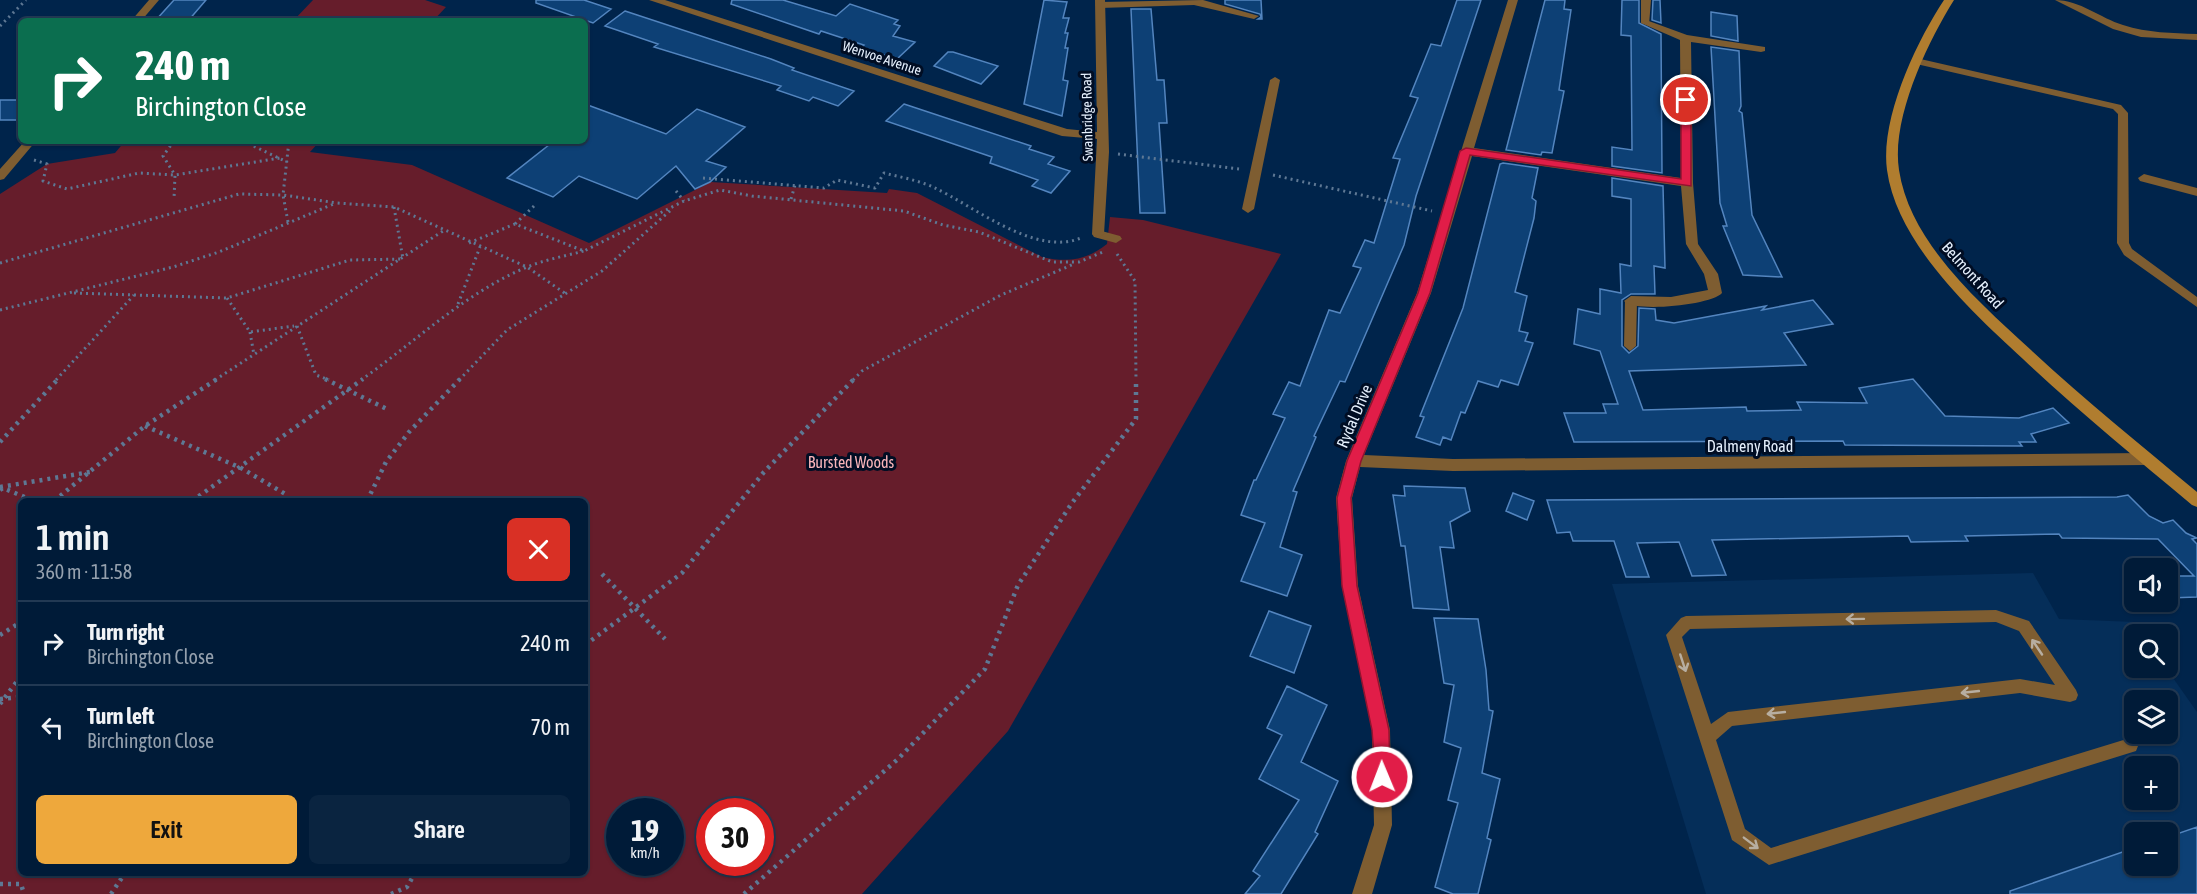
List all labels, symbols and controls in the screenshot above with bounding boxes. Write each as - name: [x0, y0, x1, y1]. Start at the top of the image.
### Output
- street label: Wenvoe Avenue: [840, 38, 924, 78]
- text: 240 m: [135, 41, 230, 89]
- icon: right: [36, 42, 114, 120]
- street label: Swanbridge Road: [1078, 73, 1096, 161]
- pin: [1660, 74, 1711, 125]
- icon: arrive: [1669, 83, 1702, 116]
- text: Birchington Close: [135, 91, 306, 122]
- street label: Belmont Road: [1938, 238, 2008, 312]
- street label: Rydal Drive: [1333, 382, 1376, 451]
- street label: Dalmeny Road: [1707, 437, 1793, 456]
- park label: Bursted Woods: [808, 453, 895, 471]
- text: 1 min: [36, 516, 110, 558]
- button: close: [507, 518, 570, 581]
- map controls: [2124, 558, 2178, 876]
- button: sound: [2124, 558, 2178, 612]
- text: 360 m · 11:58: [36, 560, 132, 583]
- one-way arrow: [1845, 613, 1865, 625]
- text: Turn right: [87, 619, 164, 645]
- button: search: [2124, 624, 2178, 678]
- icon: right: [36, 627, 69, 660]
- text: 240 m: [520, 630, 570, 656]
- one-way arrow: [2031, 639, 2043, 655]
- text: Birchington Close: [87, 645, 214, 668]
- one-way arrow: [1678, 653, 1689, 672]
- one-way arrow: [1961, 686, 1981, 697]
- button: layers: [2124, 690, 2178, 744]
- text: Turn left: [87, 703, 154, 729]
- one-way arrow: [1767, 708, 1787, 719]
- icon: left: [36, 711, 69, 744]
- text: 70 m: [530, 714, 570, 740]
- text: Birchington Close: [87, 729, 214, 752]
- position arrow: [1350, 745, 1414, 809]
- button: +: [2124, 756, 2178, 810]
- button: Exit: [36, 795, 297, 864]
- button: Share: [309, 795, 570, 864]
- speed limit sign: 30: [696, 798, 774, 876]
- text: 19: [631, 813, 659, 847]
- button: −: [2124, 822, 2178, 876]
- one-way arrow: [1742, 837, 1758, 850]
- text: km/h: [630, 844, 660, 861]

